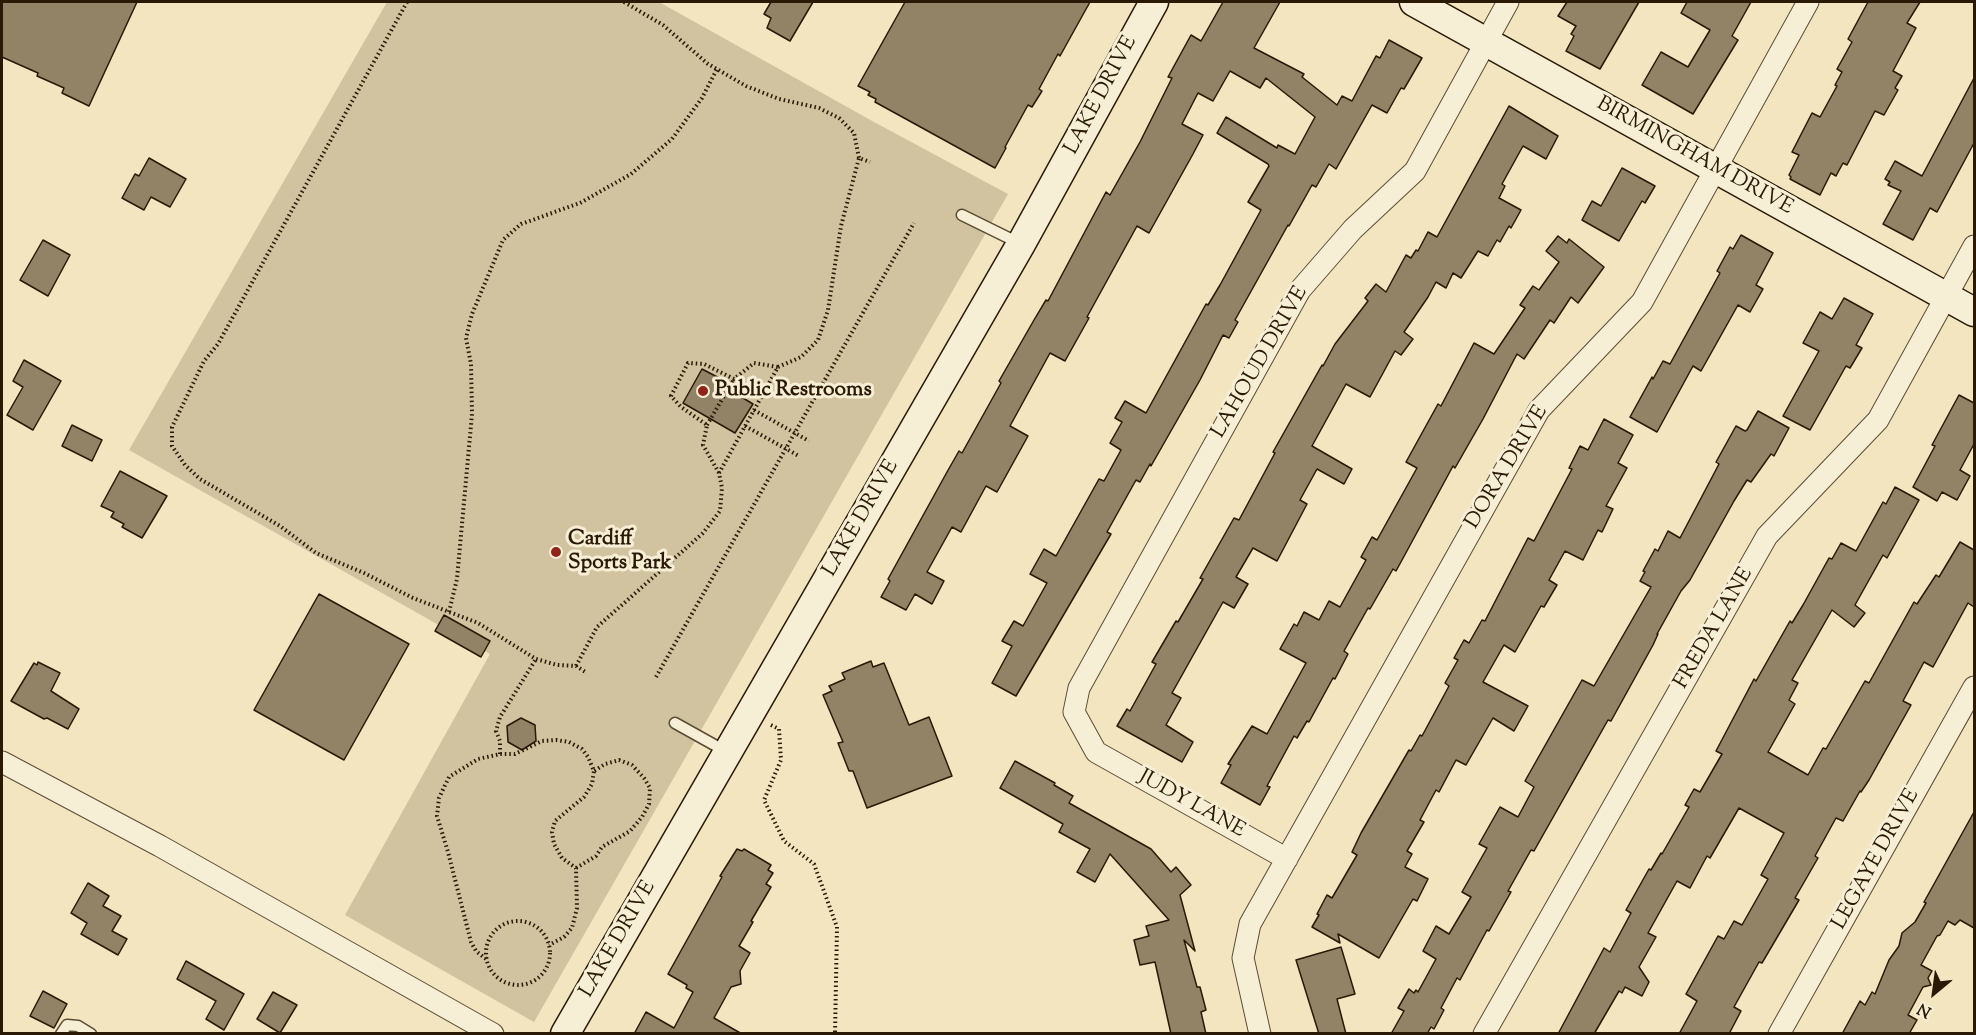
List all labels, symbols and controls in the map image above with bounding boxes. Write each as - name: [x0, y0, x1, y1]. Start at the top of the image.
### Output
- street label: LAKE DRIVE: [1060, 33, 1144, 159]
- street label: BIRMINGHAM DRIVE: [1591, 92, 1797, 222]
- street label: LAHOUD DRIVE: [1207, 283, 1315, 443]
- place label: Public Restrooms: [715, 378, 872, 404]
- marker: Public Restrooms: [696, 384, 710, 398]
- street label: DORA DRIVE: [1461, 402, 1555, 534]
- street label: LAKE DRIVE: [819, 456, 905, 582]
- place label: Cardiff Sports Park: [568, 527, 672, 577]
- marker: Cardiff Sports Park: [549, 545, 563, 559]
- street label: FREDA LANE: [1670, 564, 1760, 694]
- street label: JUDY LANE: [1133, 765, 1249, 845]
- street label: LEGAYE DRIVE: [1828, 785, 1926, 935]
- street label: LAKE DRIVE: [576, 877, 662, 1003]
- north arrow: [1904, 963, 1964, 1023]
- text: N: [1914, 996, 1936, 1022]

